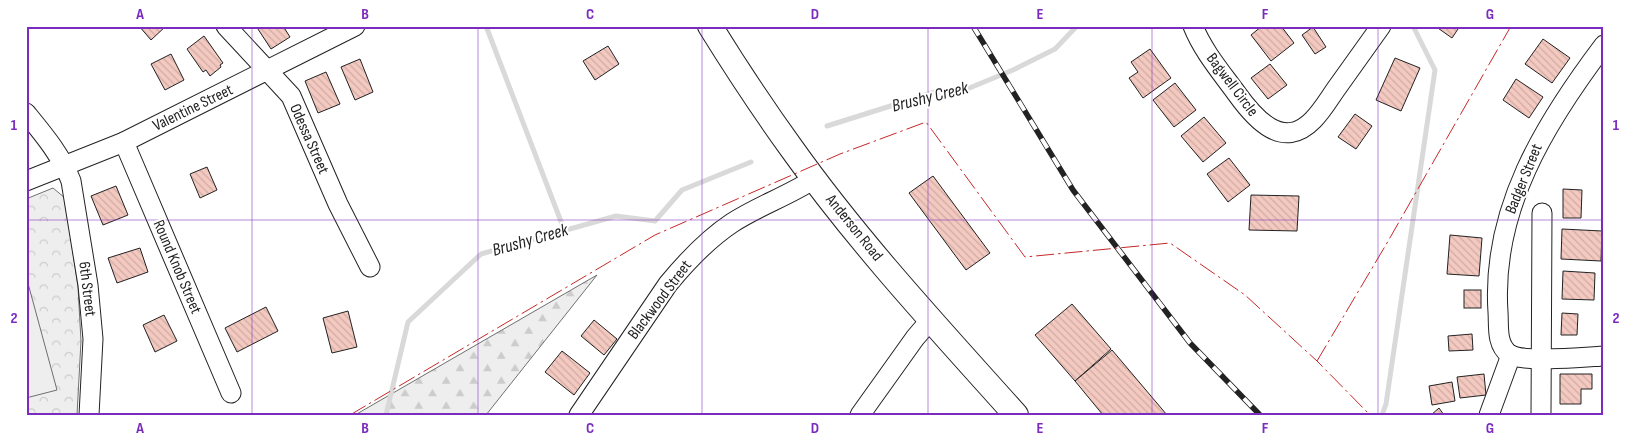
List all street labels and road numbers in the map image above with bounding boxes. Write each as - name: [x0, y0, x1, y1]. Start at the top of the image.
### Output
- street label: Bagwell Circle: [1202, 50, 1262, 120]
- street label: Valentine Street: [150, 80, 236, 136]
- street label: Odessa Street: [285, 101, 333, 177]
- street label: Badger Street: [1501, 141, 1547, 217]
- street label: Anderson Road: [821, 190, 887, 265]
- street label: Round Knob Street: [149, 217, 205, 317]
- street label: Blackwood Street: [624, 257, 696, 343]
- street label: 6th Street: [74, 261, 100, 318]

